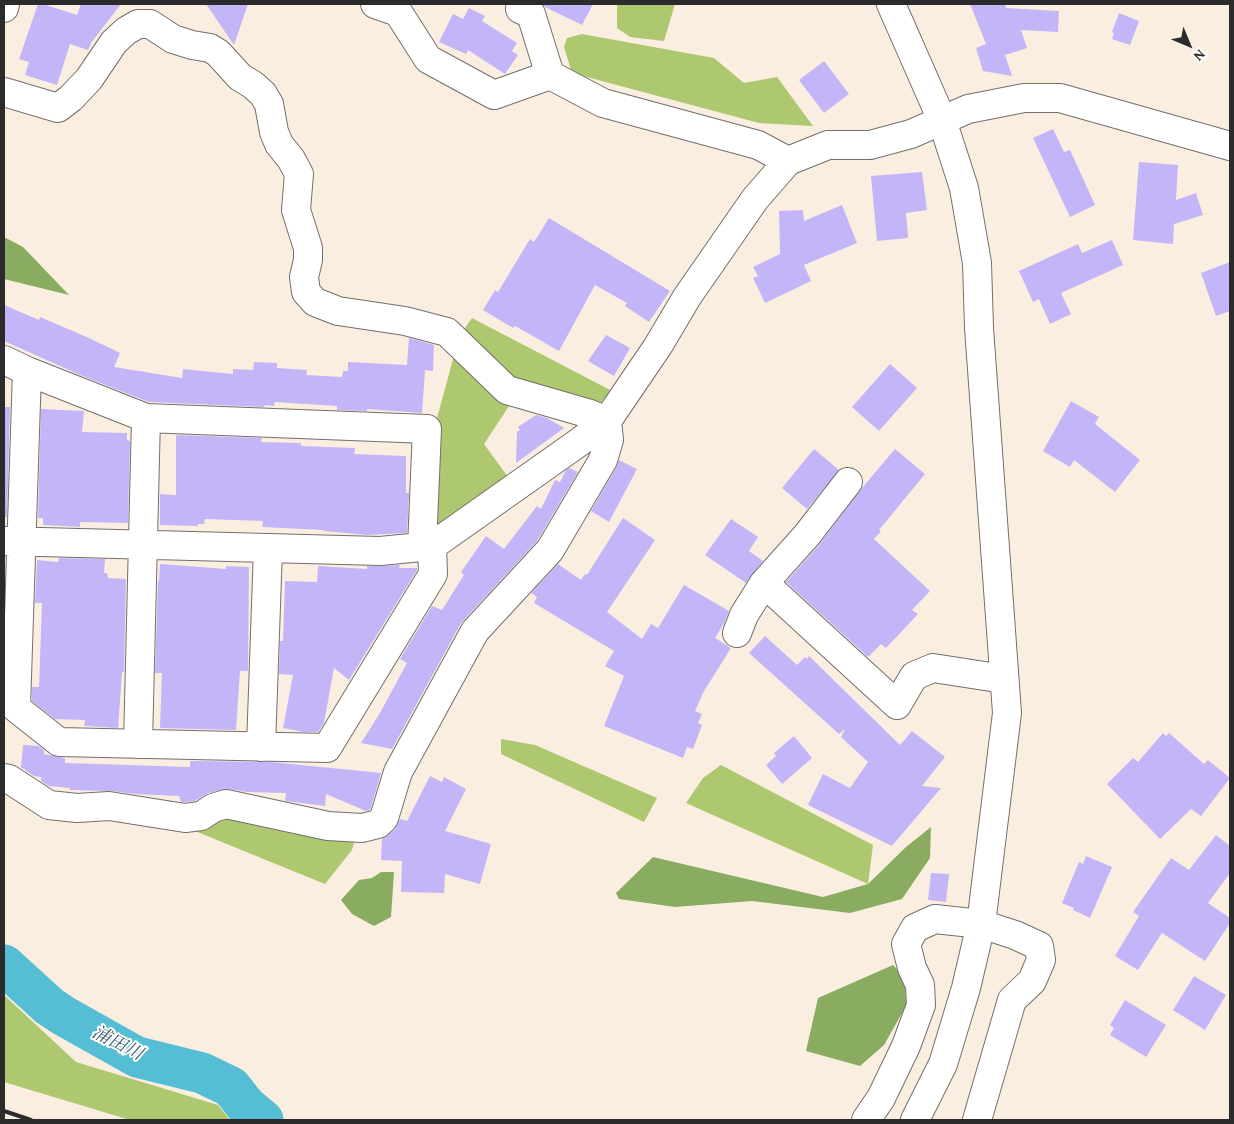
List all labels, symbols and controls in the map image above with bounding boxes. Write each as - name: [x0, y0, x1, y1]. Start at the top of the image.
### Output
- north arrow: [1164, 20, 1214, 70]
- text: N: [1189, 45, 1210, 66]
- water label: 浦田川: [88, 1022, 146, 1066]

